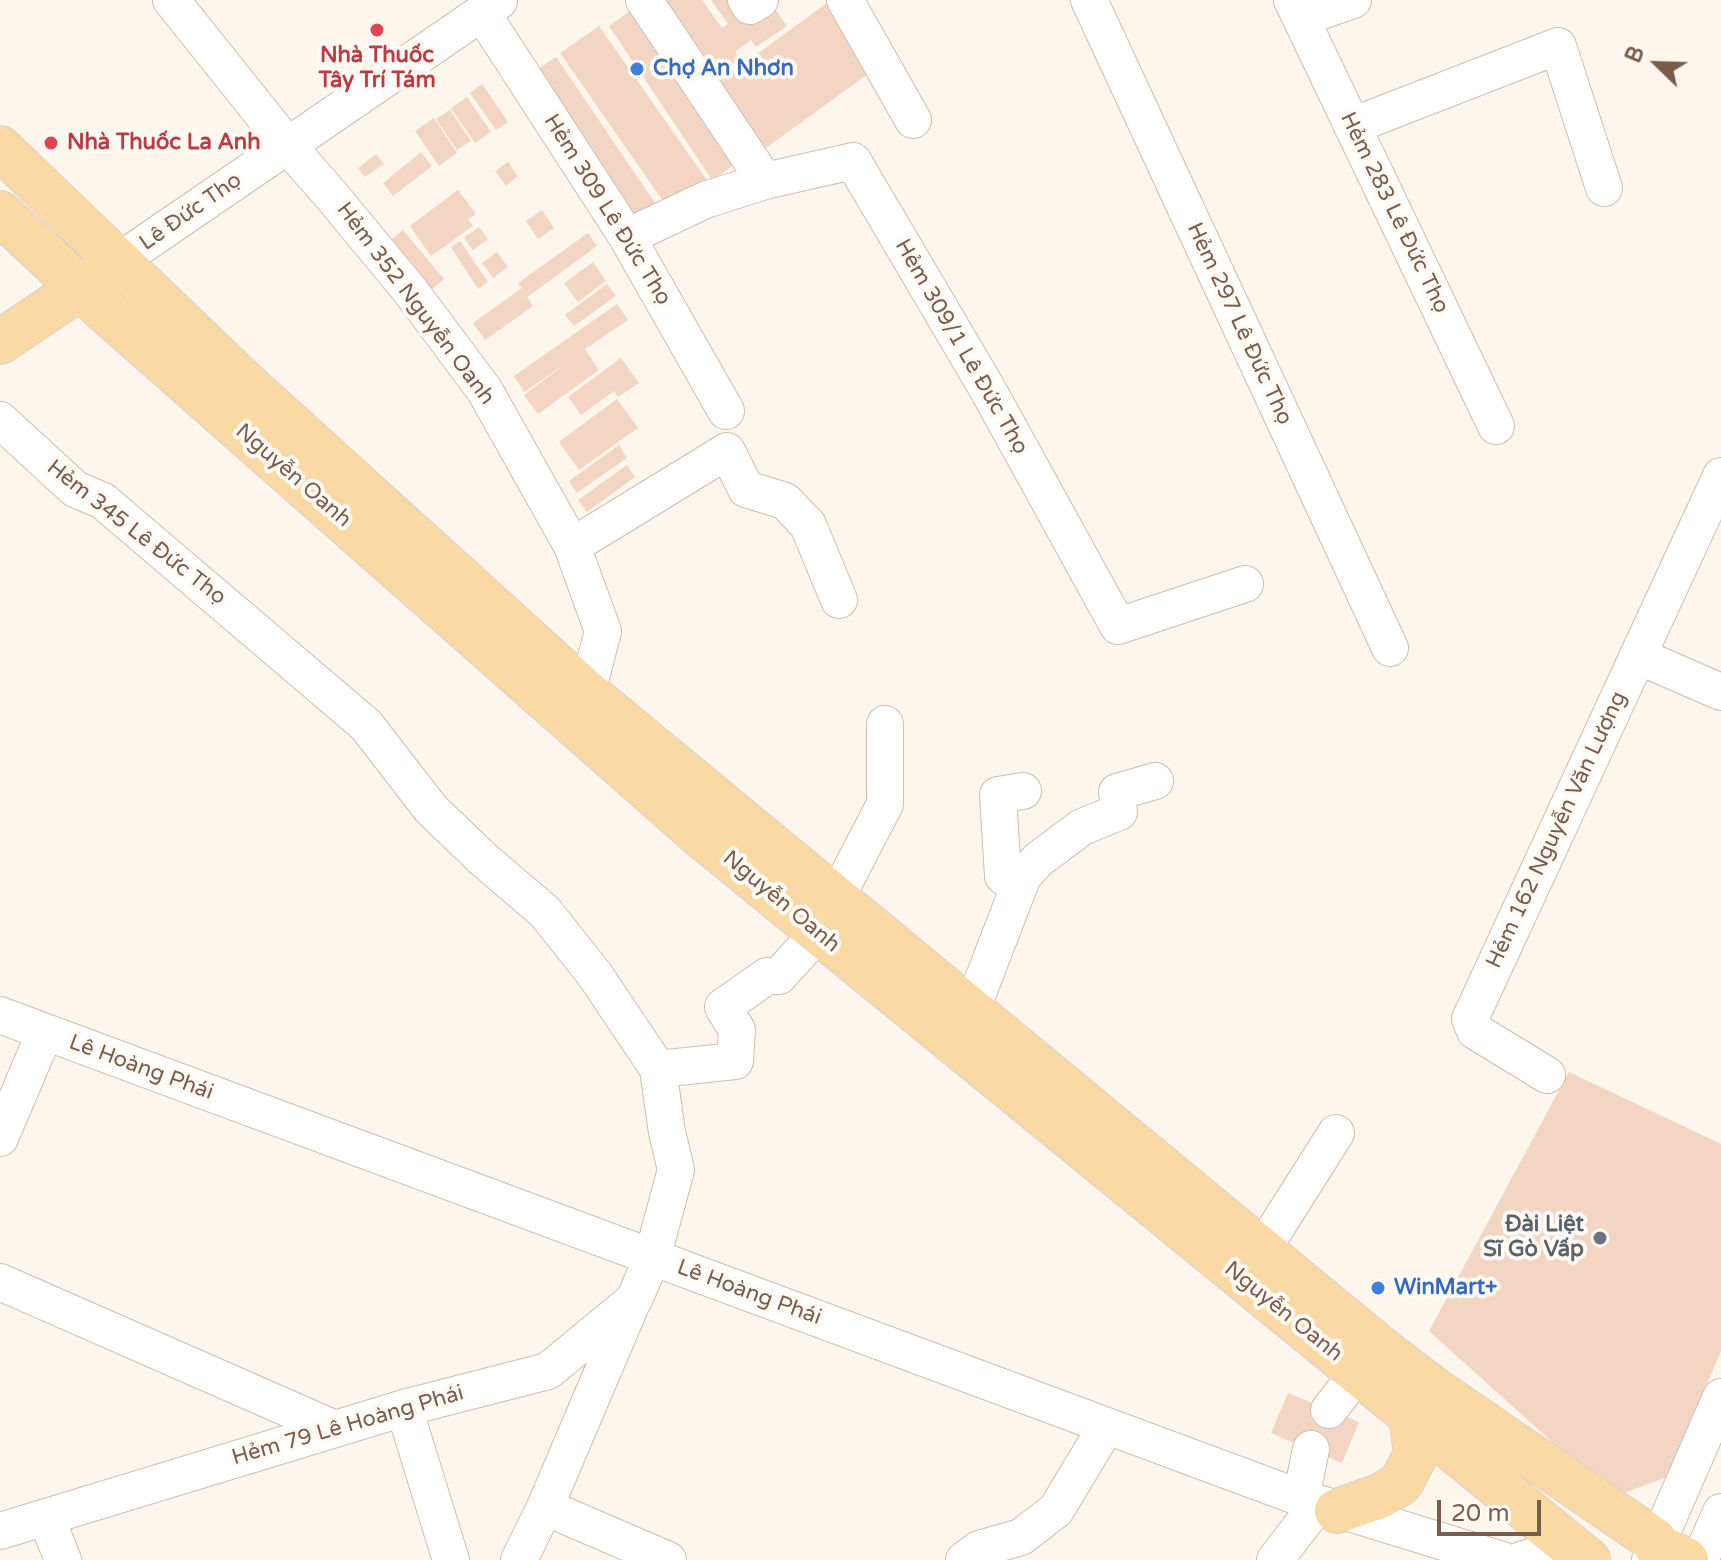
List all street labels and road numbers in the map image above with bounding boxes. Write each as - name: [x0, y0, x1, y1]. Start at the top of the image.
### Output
- street label: Hẻm 283 Lê Đức Thọ: [1334, 108, 1454, 318]
- street label: Hẻm 309 Lê Đức Thọ: [537, 110, 677, 310]
- street label: Lê Đức Thọ: [135, 167, 247, 257]
- street label: Hẻm 352 Nguyễn Oanh: [330, 198, 500, 410]
- street label: Hẻm 297 Lê Đức Thọ: [1180, 219, 1298, 429]
- street label: Hẻm 309/1 Lê Đức Thọ: [889, 235, 1033, 459]
- street label: Nguyễn Oanh: [230, 419, 356, 533]
- street label: Hẻm 345 Lê Đức Thọ: [41, 455, 231, 611]
- street label: Hẻm 162 Nguyễn Văn Lượng: [1481, 687, 1633, 973]
- street label: Nguyễn Oanh: [717, 845, 845, 959]
- street label: Lê Hoàng Phái: [65, 1030, 217, 1106]
- street label: Lê Hoàng Phái: [673, 1255, 825, 1331]
- street label: Nguyễn Oanh: [1218, 1256, 1348, 1368]
- street label: Hẻm 79 Lê Hoàng Phái: [229, 1380, 467, 1472]

